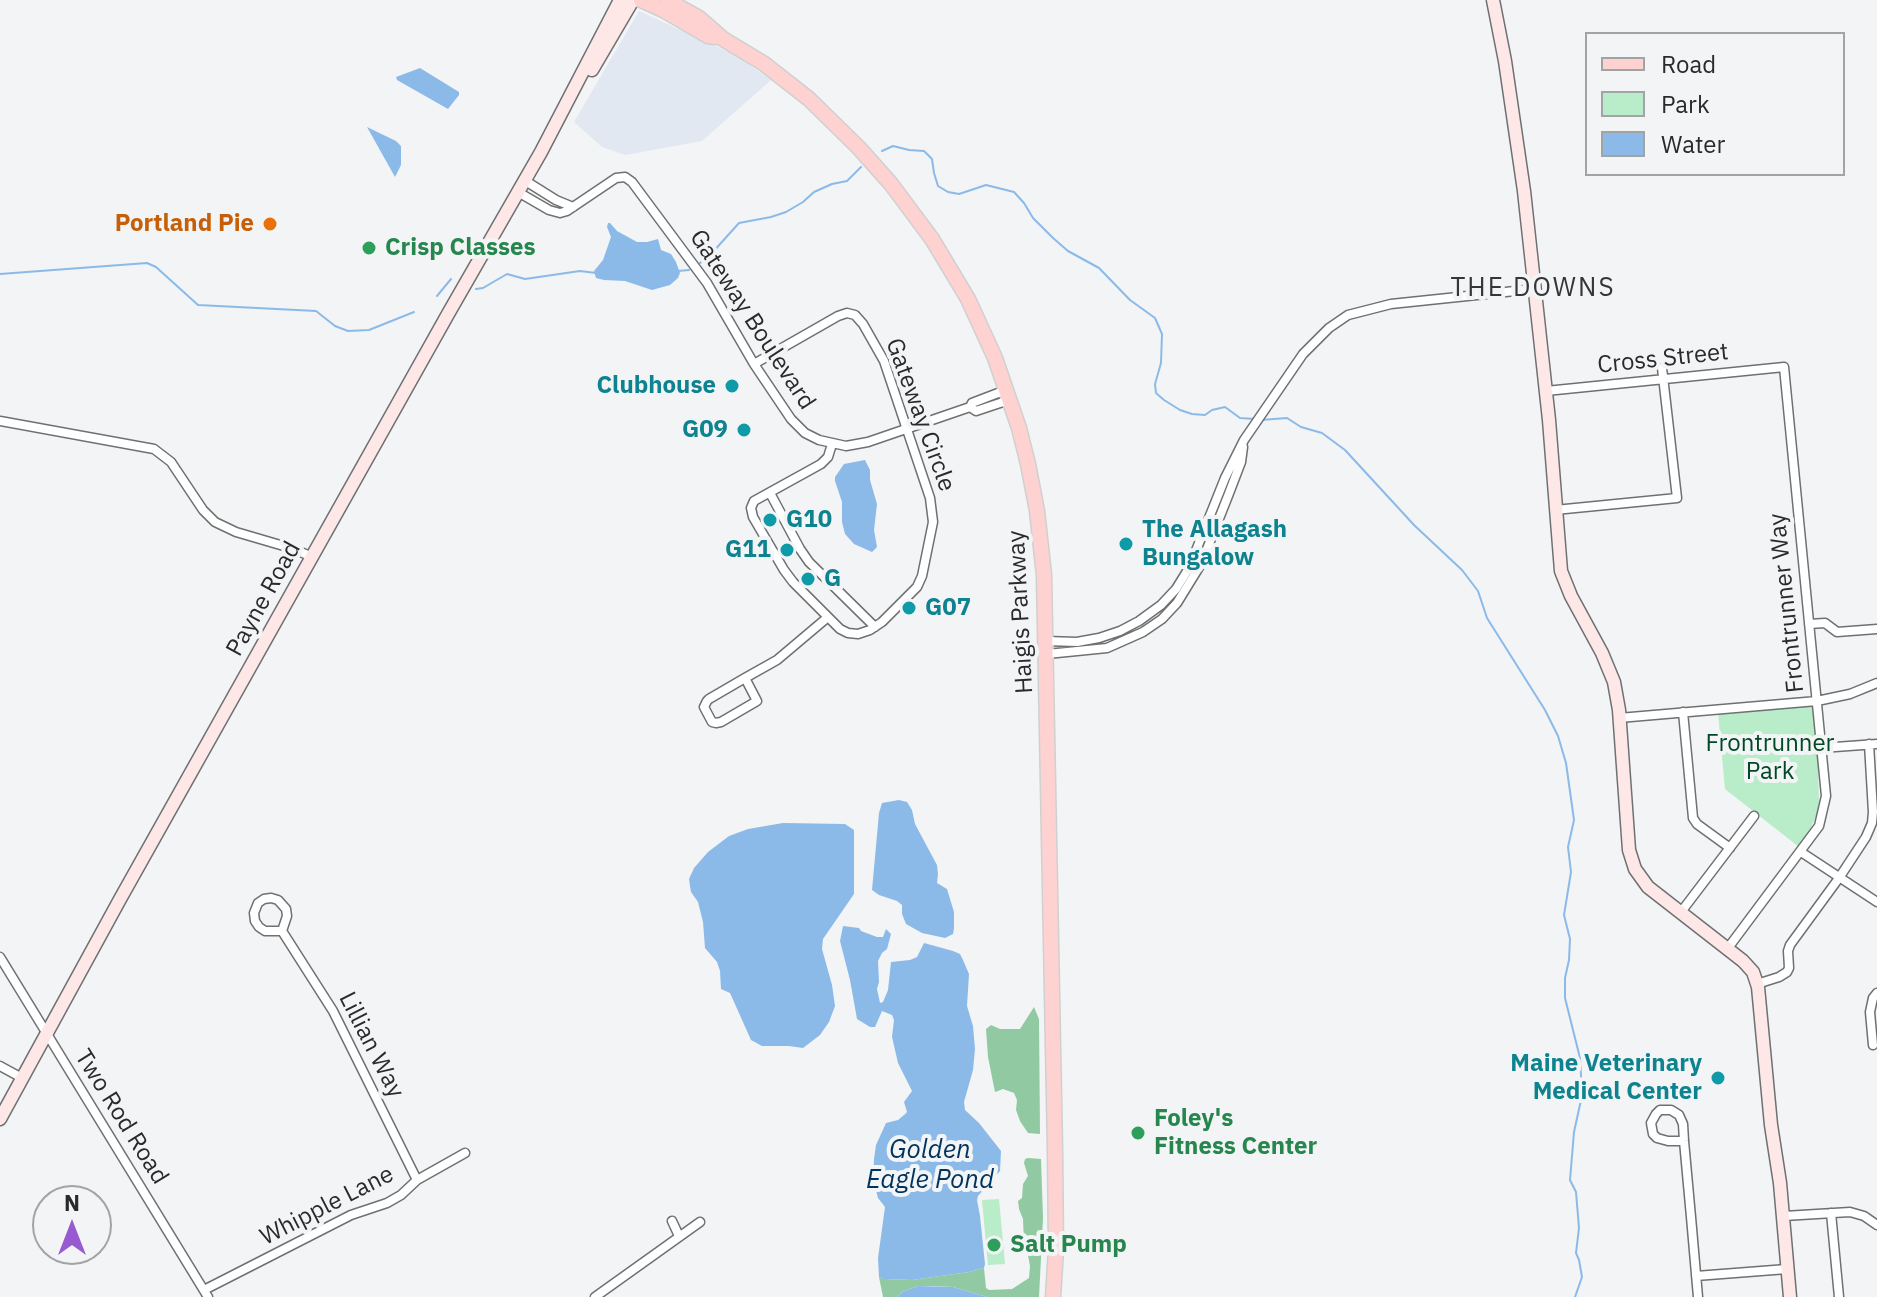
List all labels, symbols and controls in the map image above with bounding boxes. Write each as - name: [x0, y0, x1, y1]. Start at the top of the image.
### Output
- legend: [1585, 32, 1845, 176]
- text: Road: [1661, 48, 1716, 80]
- text: Park: [1661, 88, 1710, 120]
- text: Water: [1661, 128, 1725, 160]
- place label: Portland Pie: [115, 210, 254, 238]
- marker: Portland Pie: [261, 215, 279, 233]
- street label: Gateway Boulevard: [683, 225, 821, 415]
- place label: Crisp Classes: [385, 234, 536, 262]
- marker: Crisp Classes: [360, 239, 378, 257]
- district label: THE DOWNS: [1450, 272, 1616, 304]
- street label: Gateway Circle: [879, 335, 961, 495]
- street label: Cross Street: [1596, 338, 1730, 380]
- place label: Clubhouse: [596, 372, 716, 400]
- marker: Clubhouse: [723, 377, 741, 395]
- place label: G09: [682, 416, 728, 444]
- marker: G09: [735, 421, 753, 439]
- place label: G10: [786, 506, 832, 534]
- marker: G10: [761, 511, 779, 529]
- street label: Frontrunner Way: [1763, 512, 1811, 694]
- place label: The Allagash Bungalow: [1142, 516, 1287, 572]
- street label: Haigis Parkway: [1002, 530, 1040, 694]
- marker: The Allagash Bungalow: [1117, 535, 1135, 553]
- place label: G11: [725, 536, 771, 564]
- street label: Payne Road: [221, 537, 307, 661]
- marker: G11: [778, 541, 796, 559]
- place label: G: [824, 565, 841, 593]
- marker: G: [799, 570, 817, 588]
- place label: G07: [925, 594, 971, 622]
- marker: G07: [900, 599, 918, 617]
- park label: Frontrunner Park: [1706, 730, 1834, 786]
- street label: Lillian Way: [332, 987, 410, 1103]
- street label: Two Rod Road: [68, 1044, 174, 1190]
- place label: Maine Veterinary Medical Center: [1510, 1050, 1702, 1106]
- marker: Maine Veterinary Medical Center: [1709, 1069, 1727, 1087]
- place label: Foley's Fitness Center: [1154, 1105, 1317, 1161]
- marker: Foley's Fitness Center: [1129, 1124, 1147, 1142]
- water label: Golden Eagle Pond: [866, 1134, 994, 1196]
- street label: Whipple Lane: [255, 1160, 399, 1252]
- north arrow: [32, 1185, 112, 1265]
- text: N: [64, 1188, 80, 1217]
- place label: Salt Pump: [1010, 1231, 1127, 1259]
- marker: Salt Pump: [985, 1236, 1003, 1254]

